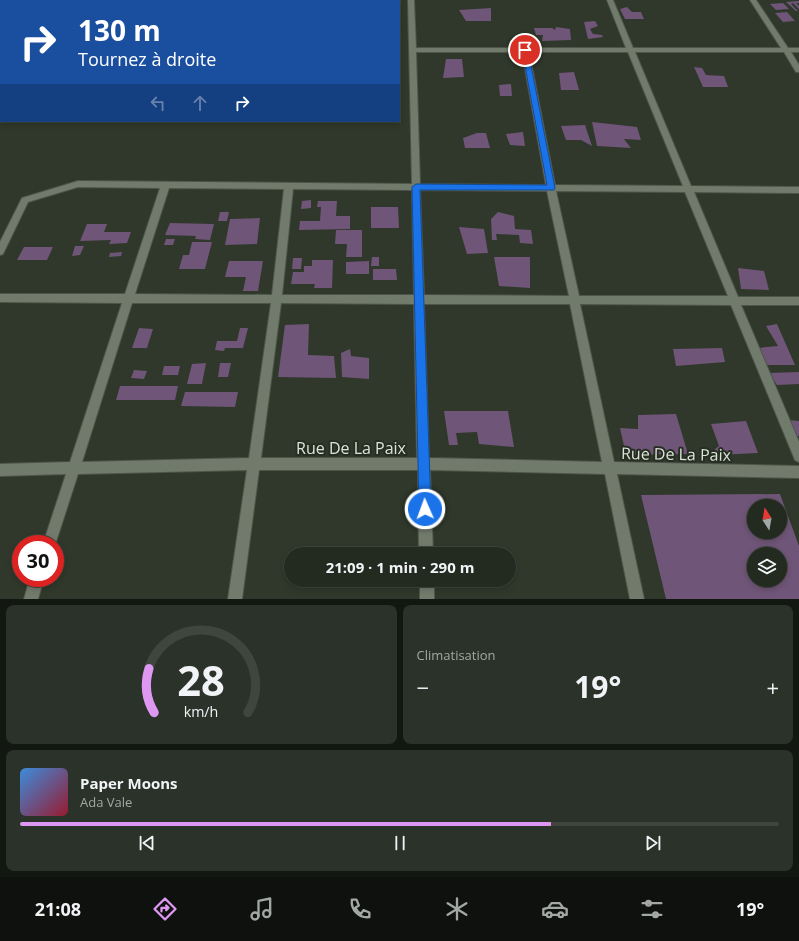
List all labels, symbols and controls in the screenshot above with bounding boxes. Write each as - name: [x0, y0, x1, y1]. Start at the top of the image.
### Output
- text: 130 m: [78, 11, 161, 49]
- icon: right: [12, 16, 64, 68]
- pin: [508, 33, 542, 67]
- icon: arrive: [514, 39, 536, 61]
- text: Tournez à droite: [78, 47, 216, 71]
- icon: left: [147, 92, 169, 114]
- icon: ahead: [189, 92, 211, 114]
- icon: right: [231, 92, 253, 114]
- street label: Rue De La Paix: [296, 437, 407, 459]
- street label: Rue De La Paix: [621, 442, 732, 466]
- position arrow: [404, 488, 446, 530]
- north arrow: [747, 499, 787, 539]
- map controls: [747, 499, 787, 587]
- speed limit sign: 30: [12, 535, 64, 587]
- button: layers: [747, 547, 787, 587]
- text: 21:09 · 1 min · 290 m: [326, 557, 474, 577]
- text: Climatisation: [417, 646, 496, 664]
- text: 28: [177, 651, 225, 707]
- text: 19°: [574, 666, 621, 707]
- text: −: [417, 672, 429, 702]
- text: +: [766, 672, 779, 702]
- text: km/h: [184, 701, 219, 720]
- text: Paper Moons: [80, 773, 178, 793]
- text: Ada Vale: [80, 793, 132, 811]
- icon: previous: [136, 832, 158, 854]
- icon: pause: [389, 832, 411, 854]
- icon: next: [642, 832, 664, 854]
- icon: directions: [151, 895, 179, 923]
- icon: music: [248, 895, 276, 923]
- icon: phone: [346, 895, 374, 923]
- icon: climate: [443, 895, 471, 923]
- icon: car: [541, 895, 569, 923]
- icon: filters: [638, 895, 666, 923]
- text: 21:08: [35, 897, 81, 921]
- text: 19°: [736, 897, 764, 921]

